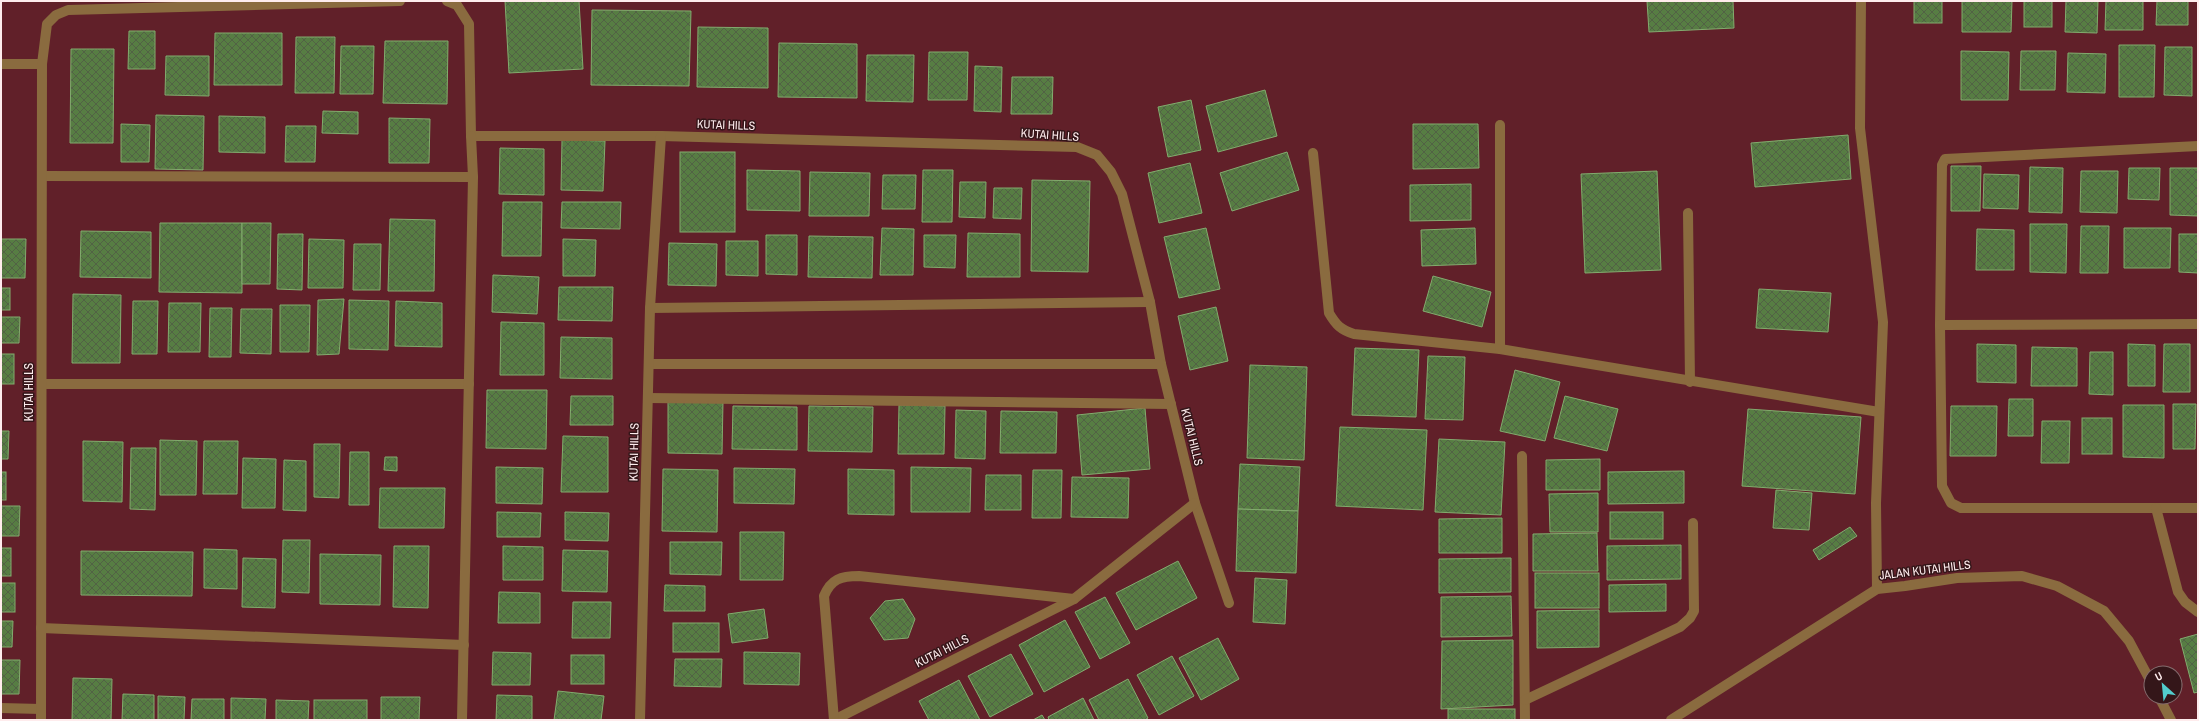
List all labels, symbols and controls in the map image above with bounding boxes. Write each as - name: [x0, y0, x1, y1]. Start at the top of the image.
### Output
- street label: KUTAI HILLS: [697, 116, 756, 134]
- street label: KUTAI HILLS: [1020, 125, 1080, 145]
- street label: KUTAI HILLS: [21, 362, 37, 421]
- street label: KUTAI HILLS: [1177, 407, 1207, 468]
- street label: KUTAI HILLS: [625, 422, 643, 481]
- street label: JALAN KUTAI HILLS: [1879, 556, 1972, 584]
- street label: KUTAI HILLS: [912, 630, 972, 671]
- north arrow: [2143, 665, 2183, 705]
- text: U: [2152, 668, 2165, 684]

